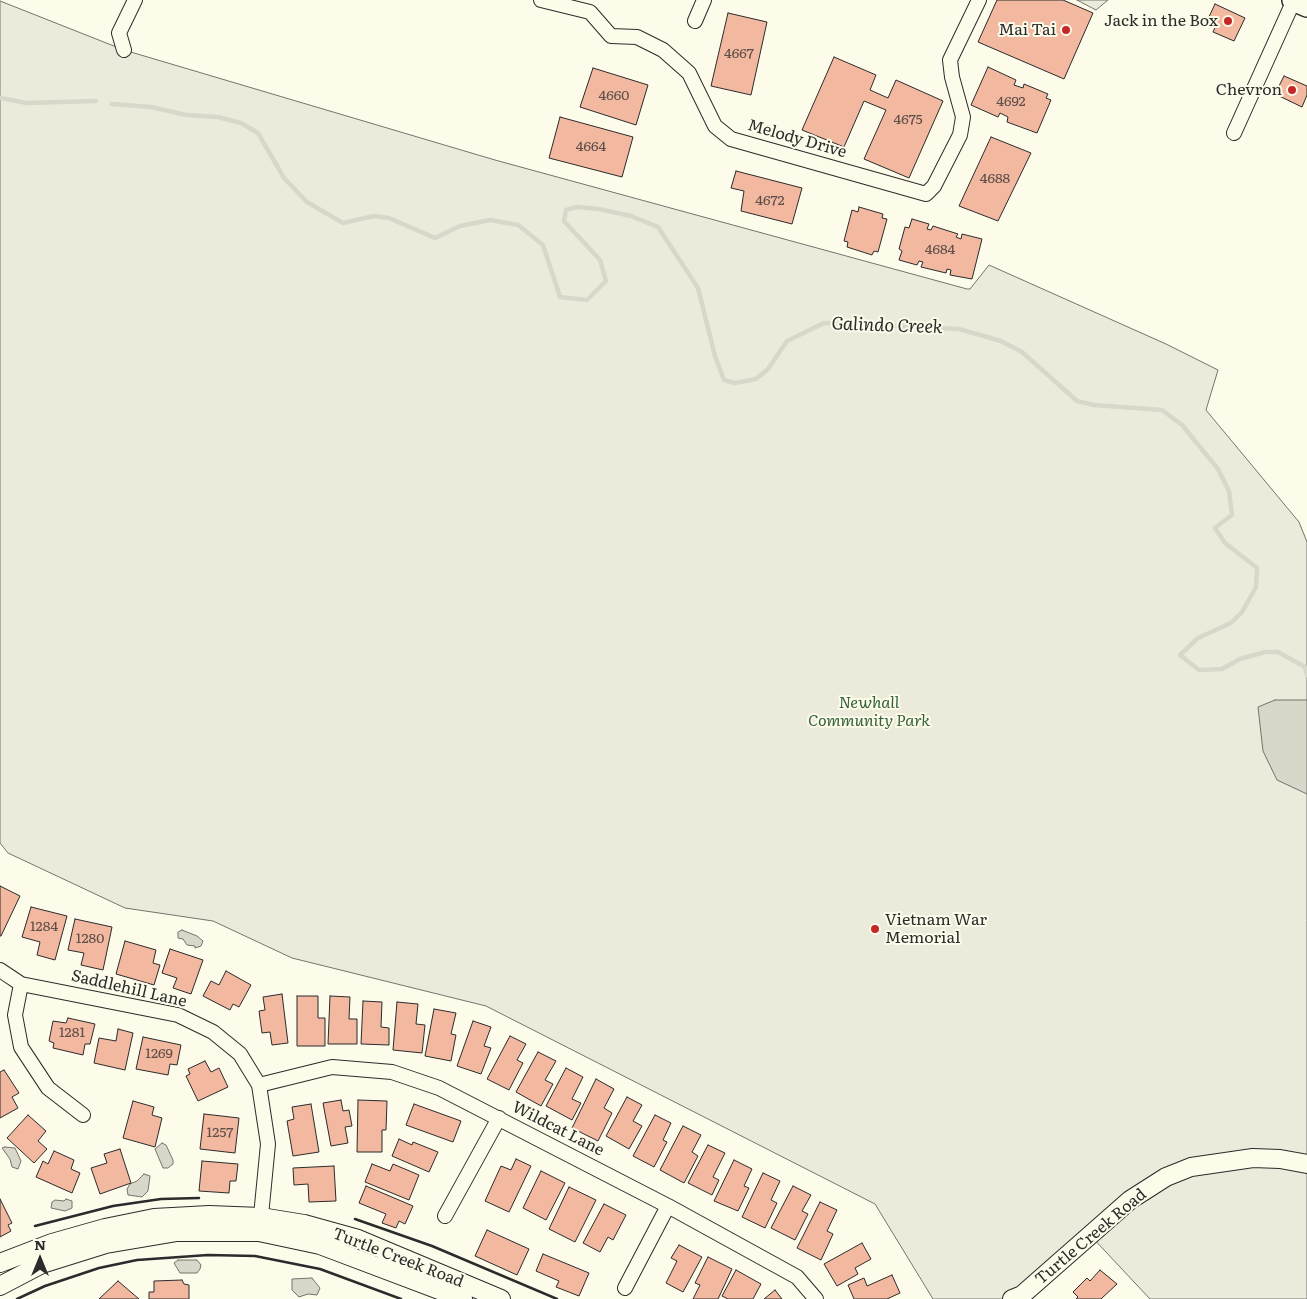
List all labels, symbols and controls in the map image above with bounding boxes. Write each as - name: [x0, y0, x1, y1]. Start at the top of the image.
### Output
- place label: Jack in the Box: [1104, 11, 1218, 31]
- marker: Jack in the Box: [1222, 15, 1234, 27]
- place label: Mai Tai: [998, 20, 1056, 40]
- marker: Mai Tai: [1060, 24, 1072, 36]
- house number: 4667: [724, 46, 754, 62]
- place label: Chevron: [1216, 80, 1282, 100]
- marker: Chevron: [1286, 84, 1298, 96]
- house number: 4660: [599, 88, 629, 104]
- house number: 4692: [996, 94, 1026, 110]
- house number: 4675: [893, 112, 923, 128]
- street label: Melody Drive: [745, 116, 849, 162]
- house number: 4664: [576, 139, 606, 155]
- house number: 4688: [980, 171, 1010, 187]
- house number: 4672: [755, 193, 785, 209]
- house number: 4684: [925, 242, 955, 258]
- water label: Galindo Creek: [831, 313, 943, 339]
- park label: Newhall Community Park: [808, 693, 930, 731]
- place label: Vietnam War Memorial: [885, 910, 987, 948]
- house number: 1284: [30, 919, 58, 935]
- marker: Vietnam War Memorial: [869, 923, 881, 935]
- house number: 1280: [76, 931, 104, 947]
- street label: Saddlehill Lane: [69, 966, 189, 1012]
- house number: 1281: [59, 1025, 85, 1041]
- house number: 1269: [145, 1046, 173, 1062]
- street label: Wildcat Lane: [509, 1098, 607, 1160]
- house number: 1257: [207, 1125, 233, 1141]
- street label: Turtle Creek Road: [1032, 1185, 1150, 1289]
- street label: Turtle Creek Road: [330, 1224, 466, 1292]
- north arrow: [15, 1234, 65, 1284]
- text: N: [34, 1234, 46, 1254]

